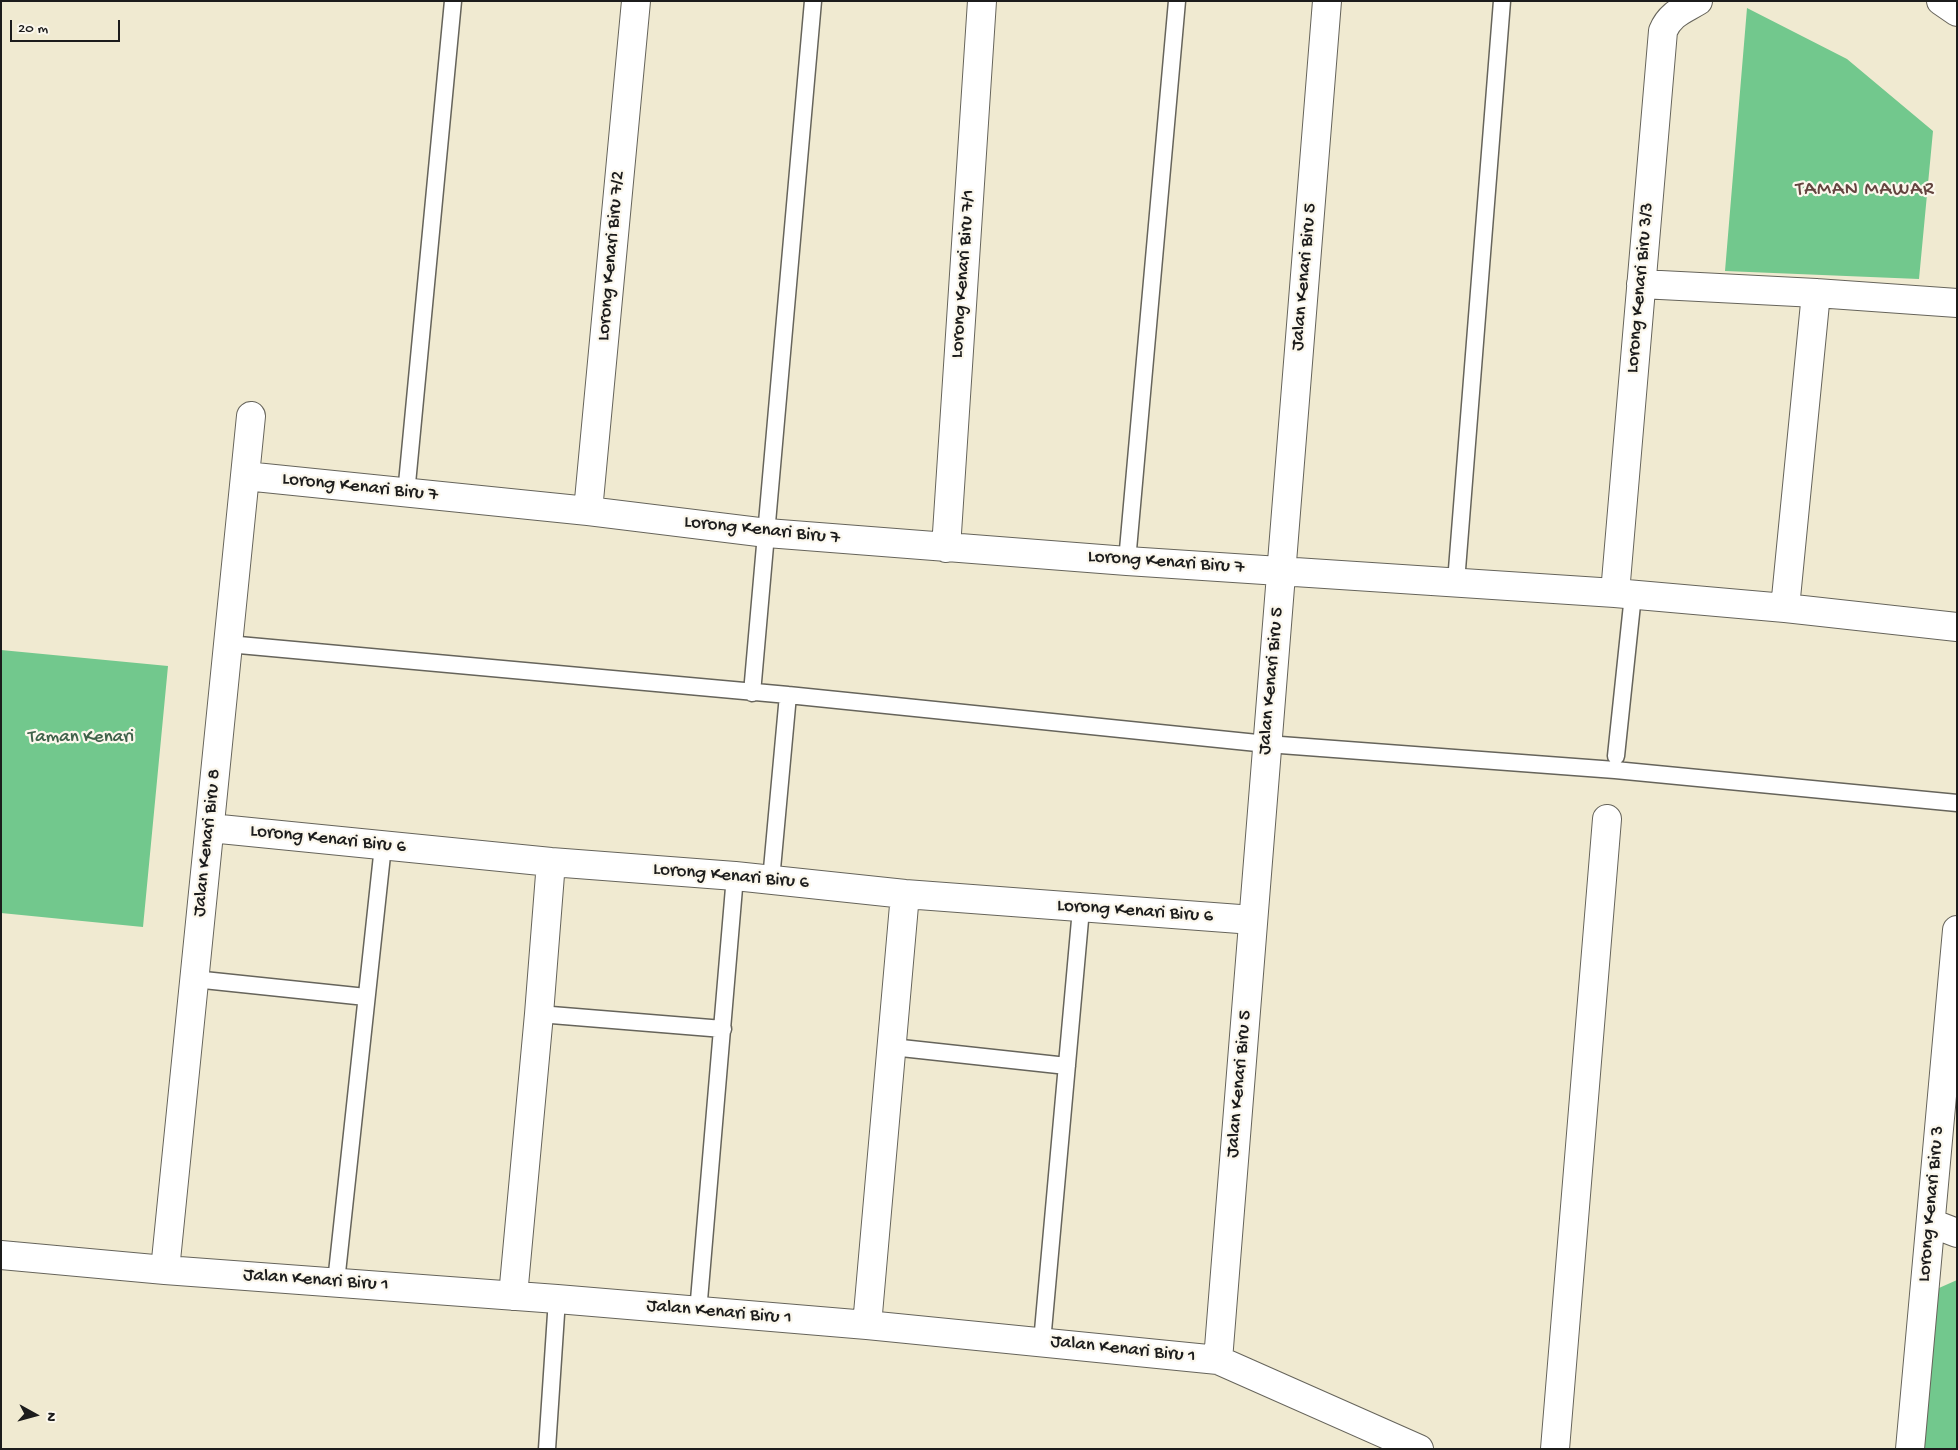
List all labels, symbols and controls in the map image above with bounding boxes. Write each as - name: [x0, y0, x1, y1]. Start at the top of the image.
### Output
- scale bar: [12, 10, 122, 42]
- text: 20 m: [18, 20, 48, 38]
- street label: Lorong Kenari Biru 7/2: [593, 170, 631, 342]
- district label: TAMAN MAWAR: [1794, 179, 1936, 203]
- street label: Lorong Kenari Biru 7/1: [947, 189, 981, 359]
- street label: Jalan Kenari Biru 5: [1287, 202, 1323, 352]
- street label: Lorong Kenari Biru 3/3: [1622, 202, 1660, 374]
- street label: Lorong Kenari Biru 7: [281, 468, 439, 508]
- street label: Lorong Kenari Biru 7: [683, 511, 841, 551]
- street label: Lorong Kenari Biru 7: [1087, 546, 1245, 580]
- street label: Jalan Kenari Biru 5: [1254, 606, 1290, 756]
- park label: Taman Kenari: [28, 727, 134, 749]
- street label: Jalan Kenari Biru 8: [189, 768, 227, 918]
- street label: Lorong Kenari Biru 6: [249, 820, 407, 860]
- street label: Lorong Kenari Biru 6: [652, 859, 810, 895]
- street label: Lorong Kenari Biru 6: [1056, 895, 1214, 929]
- street label: Jalan Kenari Biru 5: [1222, 1009, 1258, 1159]
- street label: Lorong Kenari Biru 3: [1914, 1125, 1950, 1283]
- street label: Jalan Kenari Biru 1: [243, 1265, 389, 1297]
- street label: Jalan Kenari Biru 1: [645, 1295, 793, 1331]
- street label: Jalan Kenari Biru 1: [1049, 1331, 1197, 1369]
- north arrow: [10, 1390, 60, 1440]
- text: N: [41, 1411, 59, 1422]

